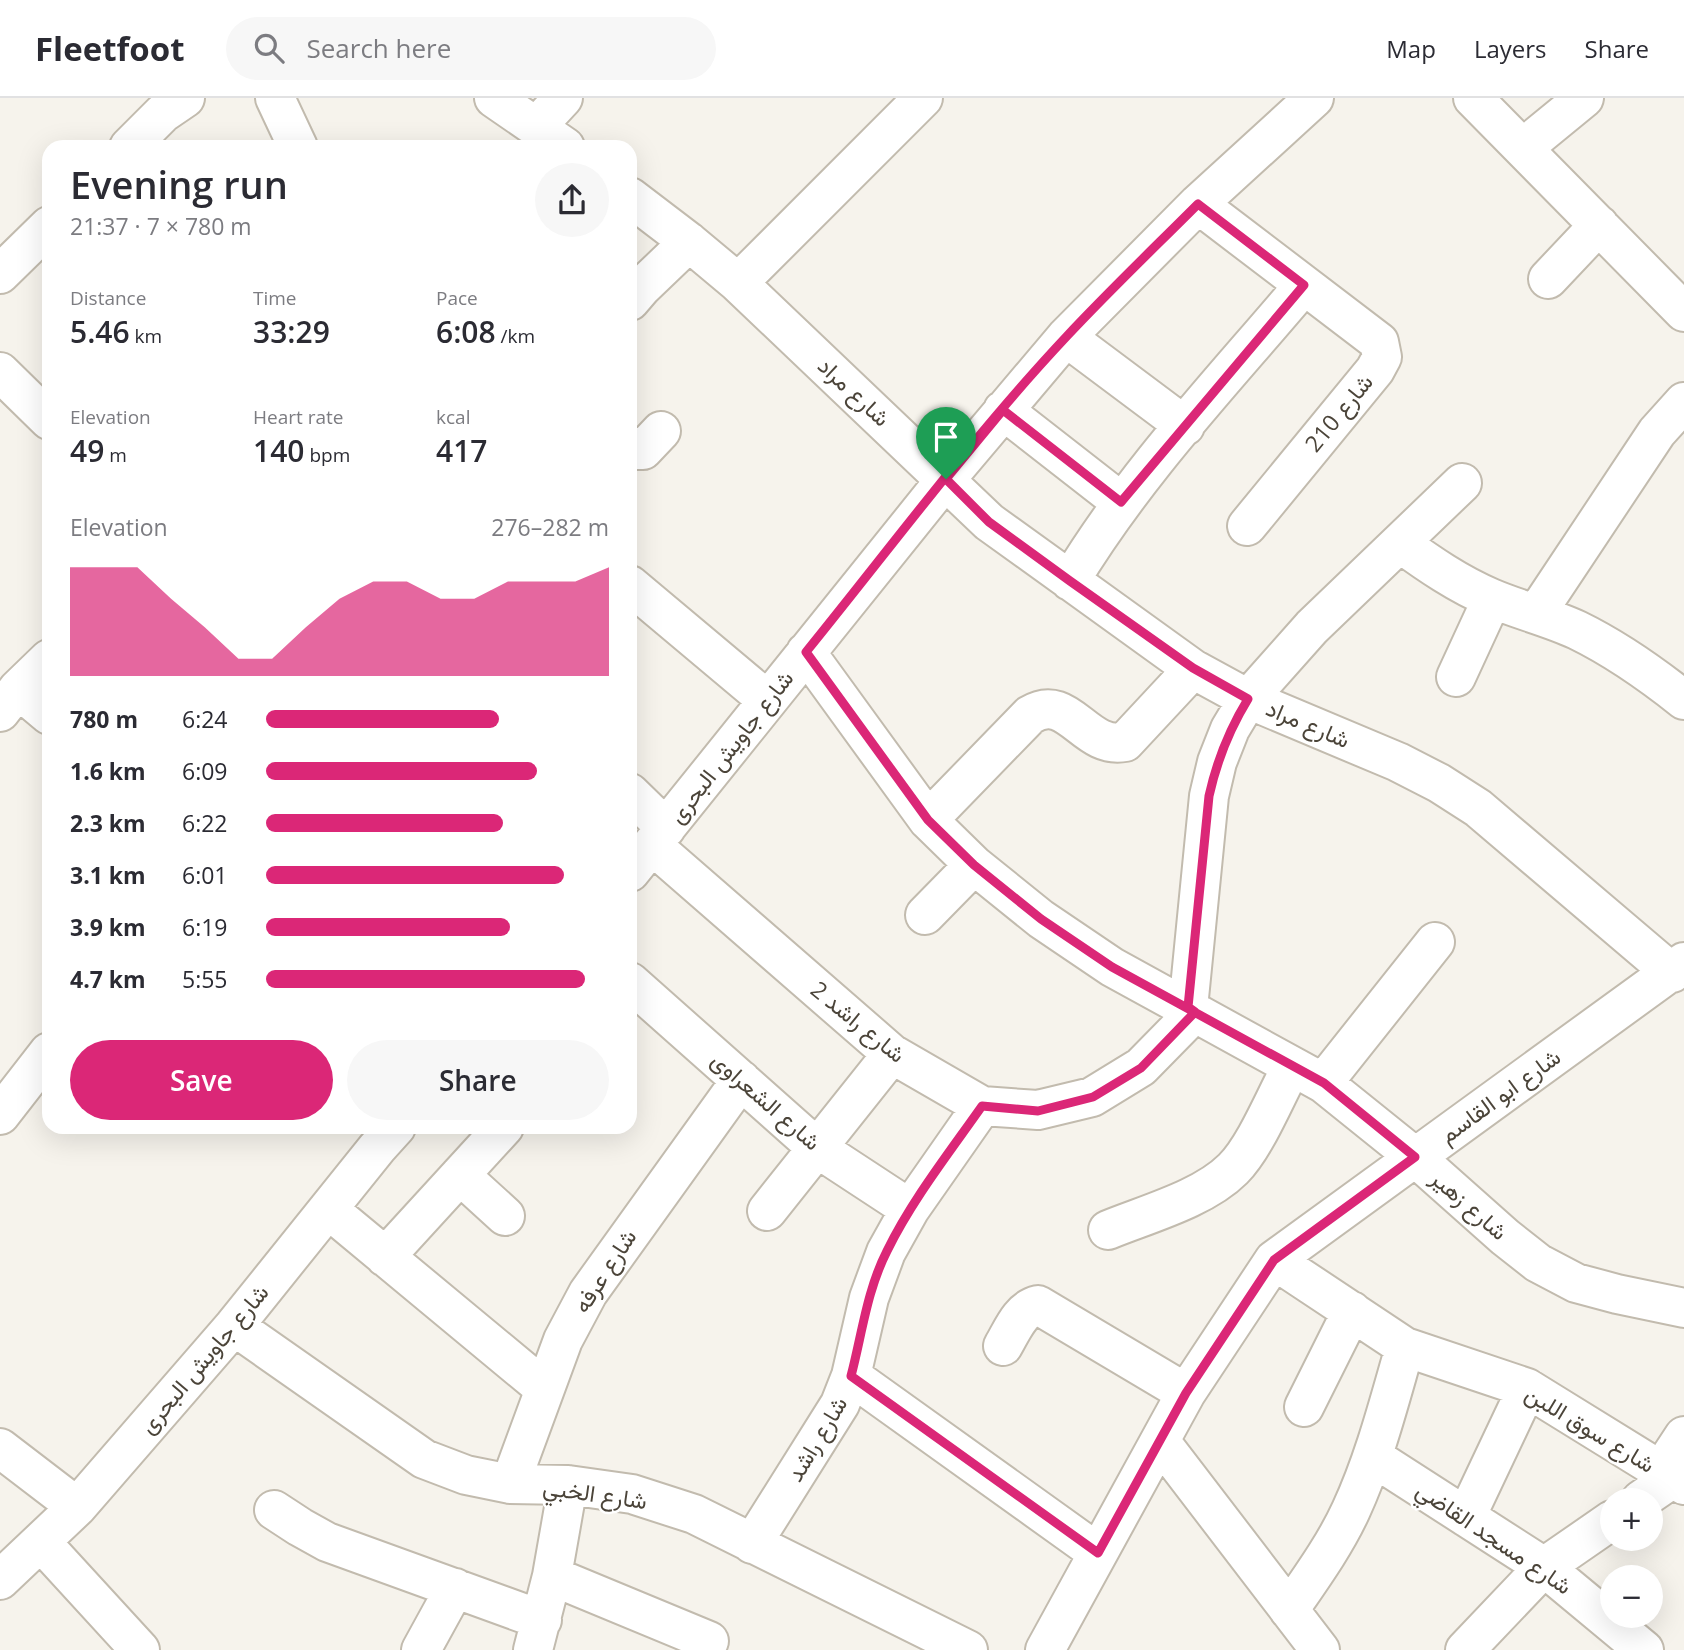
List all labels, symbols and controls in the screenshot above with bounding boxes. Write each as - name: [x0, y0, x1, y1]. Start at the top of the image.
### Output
- search box: [226, 17, 716, 80]
- text: Fleetfoot: [35, 26, 184, 71]
- icon: search: [250, 29, 288, 67]
- text: Search here: [306, 30, 451, 66]
- text: Map: [1386, 32, 1436, 65]
- text: Layers: [1474, 32, 1547, 65]
- text: Share: [1585, 32, 1649, 65]
- text: Evening run: [70, 158, 288, 210]
- button: share: [535, 163, 609, 237]
- text: 21:37 · 7 × 780 m: [70, 210, 252, 242]
- text: Distance: [70, 285, 146, 311]
- text: Time: [253, 285, 297, 311]
- text: Pace: [436, 285, 478, 311]
- text: 5.46: [70, 311, 130, 352]
- text: 33:29: [253, 311, 330, 352]
- text: 6:08: [436, 311, 496, 352]
- text: km: [130, 323, 162, 349]
- text: /km: [496, 323, 535, 349]
- street label: شارع مراد: [811, 350, 898, 434]
- street label: شارع 210: [1297, 367, 1380, 459]
- text: Elevation: [70, 404, 151, 430]
- text: Heart rate: [253, 404, 343, 430]
- text: kcal: [436, 404, 470, 430]
- pin: [916, 407, 976, 479]
- icon: arrive: [927, 418, 965, 456]
- text: 49: [70, 430, 104, 471]
- text: 140: [253, 430, 304, 471]
- text: 417: [436, 430, 487, 471]
- text: m: [104, 442, 127, 468]
- text: bpm: [304, 442, 350, 468]
- text: Elevation: [70, 511, 168, 543]
- text: 276–282 m: [491, 511, 609, 543]
- street label: شارع جاويش البحرى: [660, 663, 801, 830]
- street label: شارع مراد: [1261, 691, 1355, 756]
- text: 780 m: [70, 703, 138, 735]
- text: 6:24: [182, 703, 228, 735]
- text: 1.6 km: [70, 755, 146, 787]
- text: 6:09: [182, 755, 228, 787]
- text: 2.3 km: [70, 807, 146, 839]
- text: 6:22: [182, 807, 228, 839]
- text: 3.1 km: [70, 859, 146, 891]
- text: 6:01: [182, 859, 228, 891]
- text: 3.9 km: [70, 911, 146, 943]
- text: 6:19: [182, 911, 228, 943]
- text: 4.7 km: [70, 963, 146, 995]
- text: 5:55: [182, 963, 228, 995]
- street label: شارع راشد 2: [804, 973, 913, 1070]
- button: Save: [70, 1040, 333, 1120]
- button: Share: [347, 1040, 609, 1120]
- street label: شارع ابو القاسم: [1432, 1040, 1567, 1151]
- street label: شارع الشعراوى: [704, 1044, 828, 1158]
- street label: شارع زهير: [1423, 1161, 1515, 1247]
- street label: شارع عرفه: [565, 1222, 644, 1319]
- street label: شارع جاويش البحرى: [131, 1277, 276, 1441]
- street label: شارع سوق اللبن: [1519, 1377, 1661, 1480]
- street label: شارع راشد: [778, 1390, 855, 1488]
- street label: شارع الخبي: [540, 1470, 649, 1520]
- street label: شارع مسجد القاضي: [1408, 1473, 1579, 1604]
- map controls: [1600, 1488, 1663, 1628]
- button: +: [1600, 1488, 1663, 1551]
- button: −: [1600, 1565, 1663, 1628]

